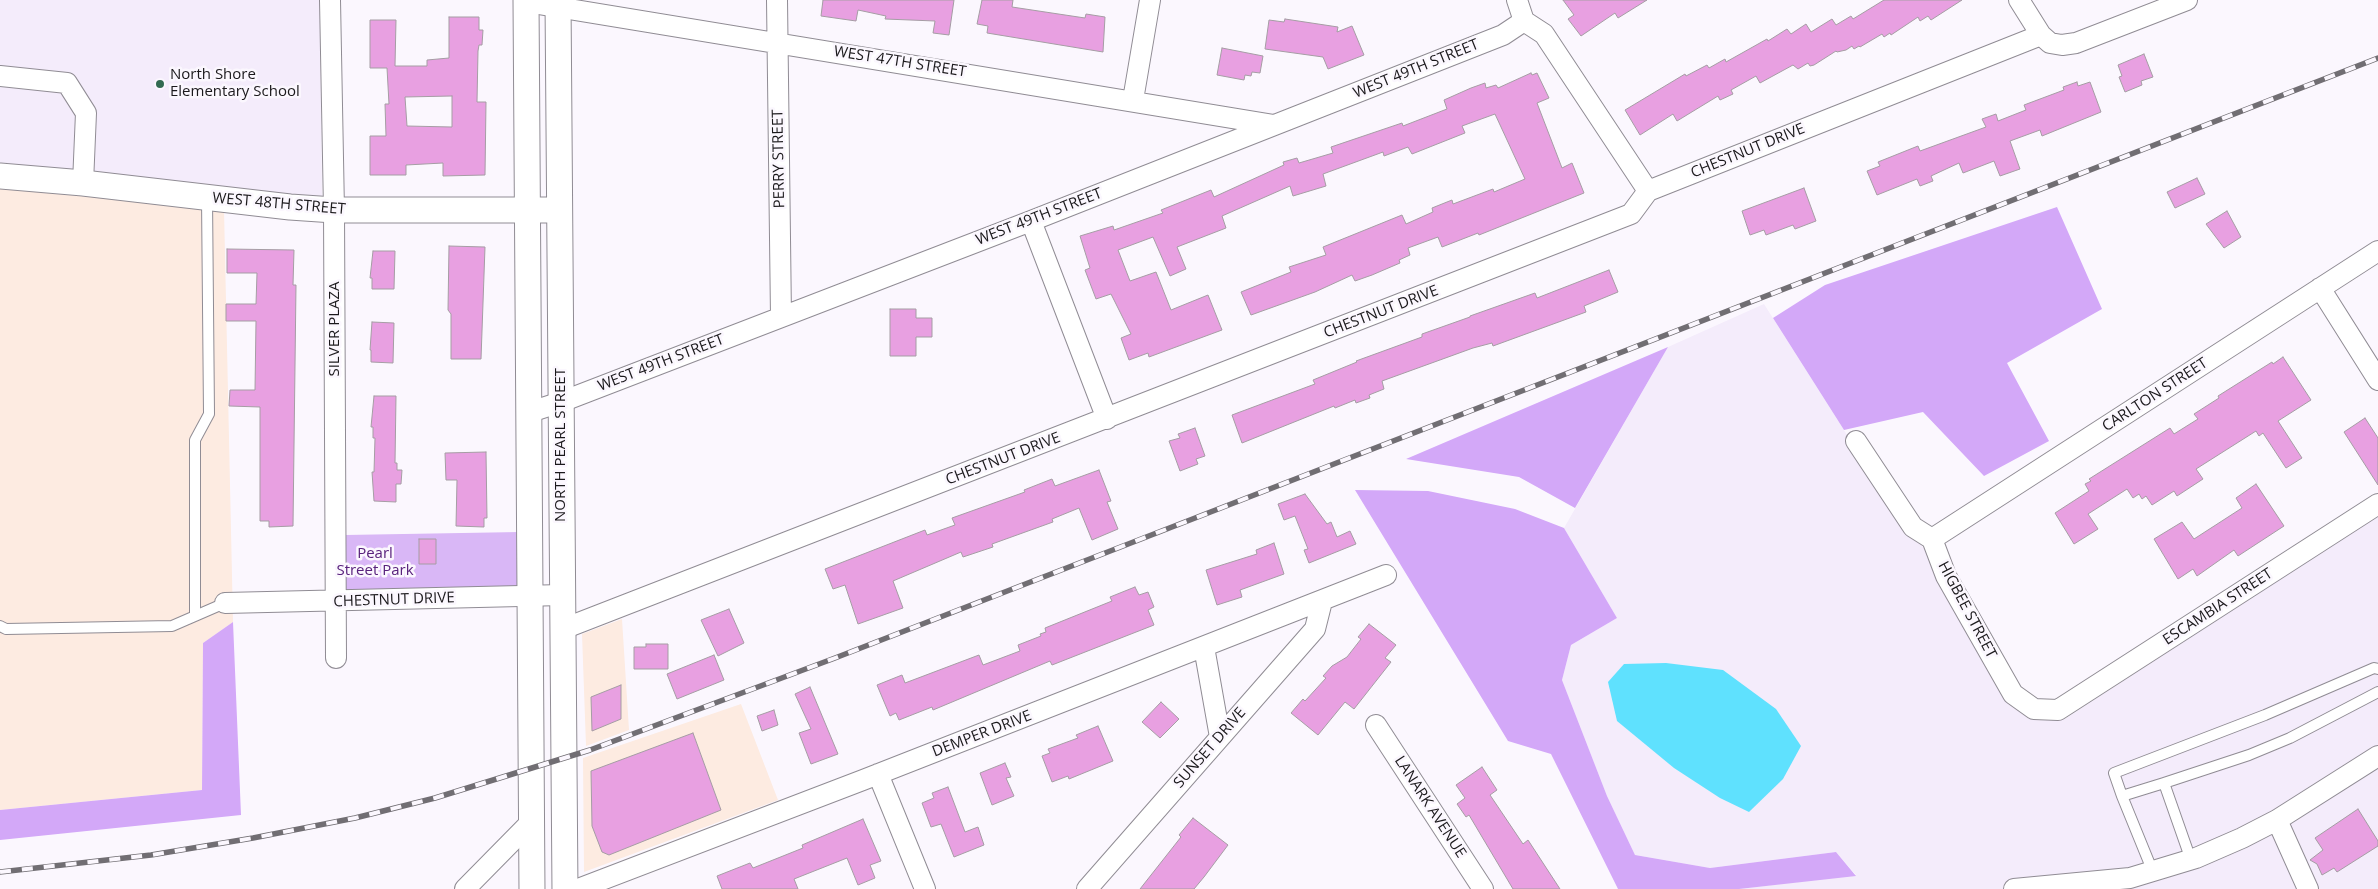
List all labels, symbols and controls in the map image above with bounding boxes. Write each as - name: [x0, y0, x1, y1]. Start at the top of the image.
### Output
- street label: WEST 49TH STREET: [1351, 36, 1481, 102]
- street label: WEST 47TH STREET: [833, 43, 967, 81]
- place label: North Shore Elementary School: [170, 66, 300, 101]
- marker: North Shore Elementary School: [154, 78, 166, 90]
- street label: PERRY STREET: [769, 109, 789, 209]
- street label: CHESTNUT DRIVE: [1688, 120, 1808, 182]
- street label: WEST 49TH STREET: [973, 185, 1105, 249]
- street label: WEST 48TH STREET: [212, 189, 346, 219]
- street label: SILVER PLAZA: [326, 281, 344, 377]
- street label: CHESTNUT DRIVE: [1321, 282, 1441, 342]
- street label: WEST 49TH STREET: [595, 331, 727, 395]
- street label: CARLTON STREET: [2099, 354, 2211, 436]
- street label: NORTH PEARL STREET: [552, 368, 570, 522]
- street label: CHESTNUT DRIVE: [943, 429, 1063, 489]
- park label: Pearl Street Park: [336, 545, 414, 580]
- street label: HIGBEE STREET: [1934, 558, 2000, 662]
- street label: ESCAMBIA STREET: [2160, 565, 2276, 649]
- street label: CHESTNUT DRIVE: [333, 589, 455, 611]
- street label: SUNSET DRIVE: [1170, 704, 1250, 792]
- street label: DEMPER DRIVE: [930, 707, 1034, 761]
- street label: LANARK AVENUE: [1390, 753, 1470, 861]

